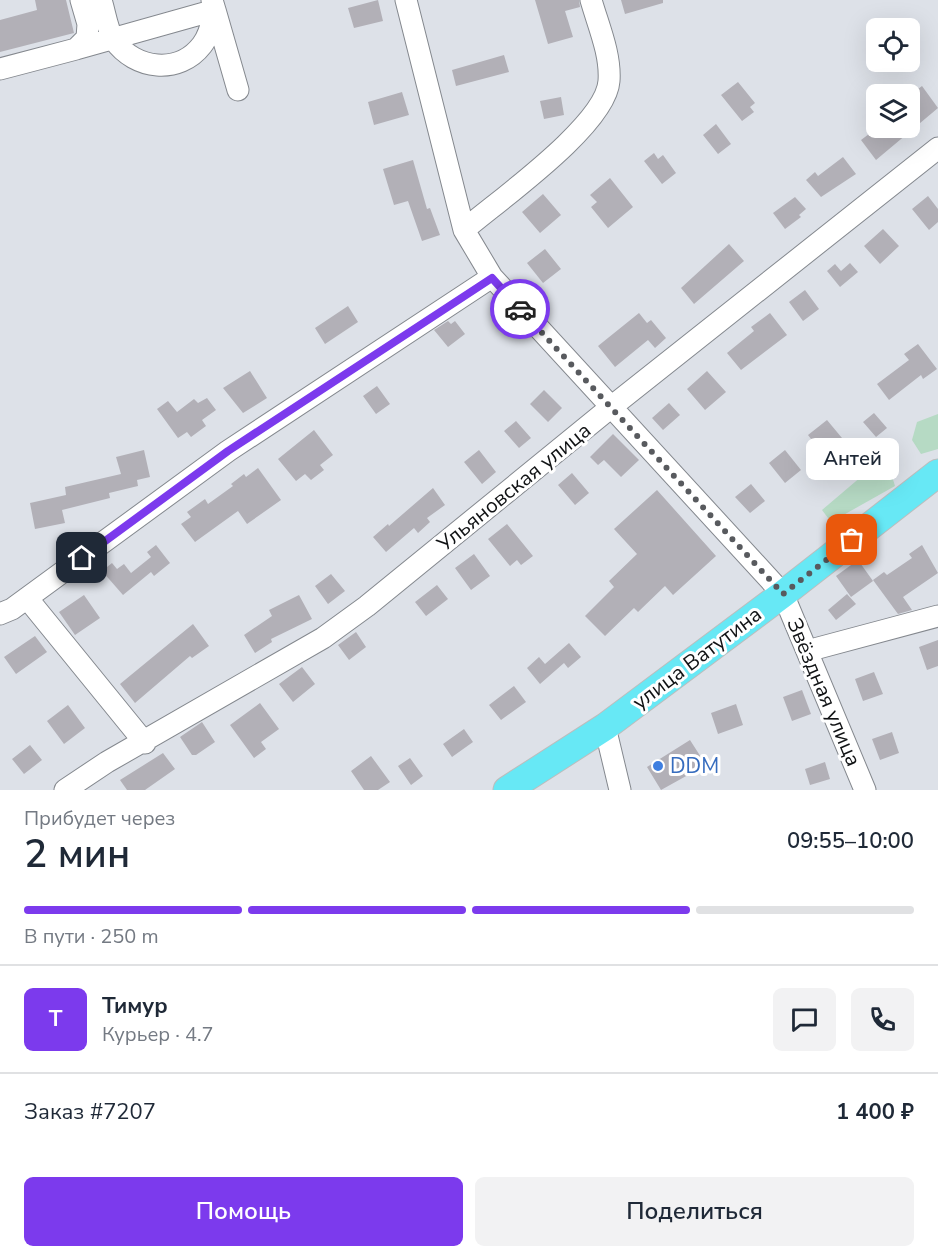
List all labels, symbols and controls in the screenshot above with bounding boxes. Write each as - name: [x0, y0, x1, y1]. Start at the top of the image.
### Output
- map controls: [866, 18, 920, 138]
- button: locate: [866, 18, 920, 72]
- button: layers: [866, 84, 920, 138]
- courier: [490, 279, 550, 339]
- icon: car: [504, 293, 537, 326]
- street label: Ульяновская улица: [431, 416, 597, 558]
- callout: Антей: [806, 438, 898, 480]
- text: Антей: [823, 445, 882, 472]
- pin: [826, 514, 877, 565]
- icon: bag: [835, 523, 868, 556]
- pin: [56, 532, 107, 583]
- icon: home: [65, 541, 98, 574]
- street label: улица Ватутина: [627, 600, 767, 716]
- street label: Звёздная улица: [780, 614, 868, 770]
- place label: DDM: [670, 752, 719, 780]
- marker: DDM: [651, 759, 665, 773]
- text: Прибудет через: [24, 805, 175, 832]
- text: 09:55–10:00: [787, 826, 914, 856]
- text: 2 мин: [24, 828, 130, 881]
- text: В пути · 250 m: [24, 923, 159, 950]
- button: chat: [773, 988, 836, 1051]
- button: phone: [851, 988, 914, 1051]
- text: Тимур: [102, 991, 168, 1021]
- text: Т: [49, 1004, 62, 1034]
- text: Курьер · 4.7: [102, 1021, 214, 1048]
- text: Заказ #7207: [24, 1097, 156, 1127]
- text: 1 400 ₽: [836, 1097, 914, 1127]
- button: Помощь: [24, 1177, 463, 1246]
- button: Поделиться: [475, 1177, 914, 1246]

